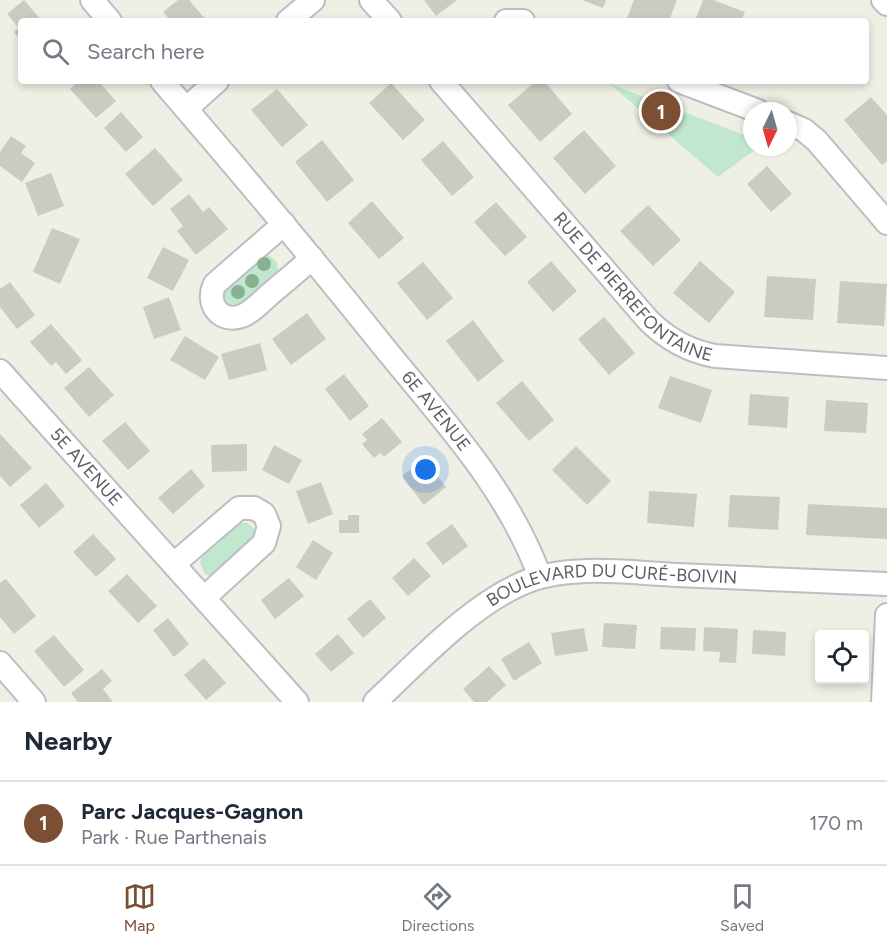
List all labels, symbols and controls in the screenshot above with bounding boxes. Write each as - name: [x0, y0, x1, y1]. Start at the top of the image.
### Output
- search box: [18, 18, 869, 84]
- icon: search: [39, 35, 72, 68]
- text: Search here: [87, 38, 205, 65]
- pin: 1: [642, 88, 680, 134]
- north arrow: [743, 102, 797, 156]
- street label: RUE DE PIERREFONTAINE: [549, 208, 715, 366]
- street label: 6E AVENUE: [397, 366, 475, 456]
- street label: 5E AVENUE: [45, 423, 127, 511]
- your location: [411, 455, 440, 484]
- street label: BOULEVARD DU CURÉ-BOIVIN: [482, 560, 738, 611]
- map controls: [815, 630, 869, 684]
- button: locate: [815, 630, 869, 684]
- text: Nearby: [24, 725, 112, 757]
- text: Parc Jacques-Gagnon: [81, 798, 303, 825]
- text: 1: [39, 811, 48, 835]
- text: 170 m: [809, 811, 863, 835]
- text: Park · Rue Parthenais: [81, 825, 267, 849]
- tab: Map: [123, 880, 156, 935]
- tab: Directions: [401, 880, 474, 935]
- tab: Saved: [720, 880, 764, 935]

